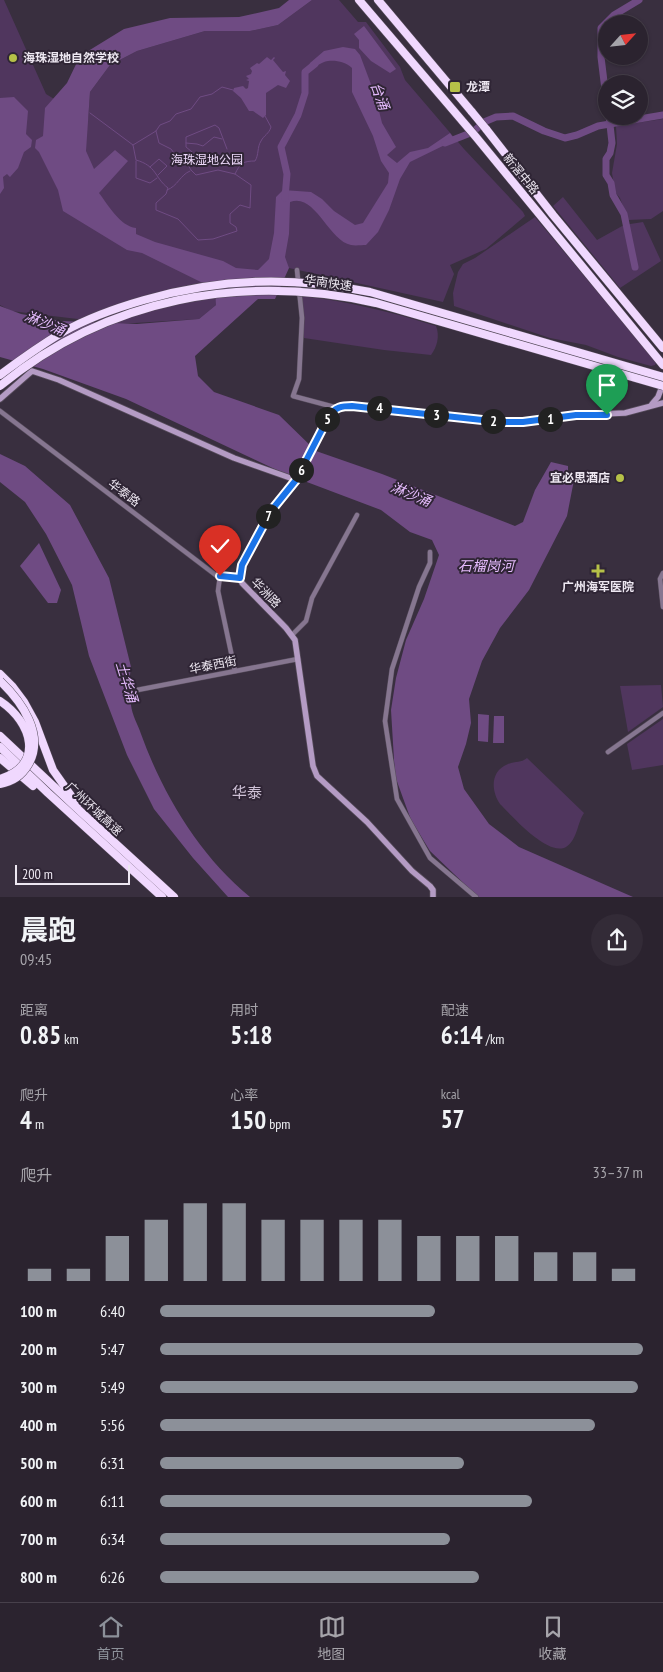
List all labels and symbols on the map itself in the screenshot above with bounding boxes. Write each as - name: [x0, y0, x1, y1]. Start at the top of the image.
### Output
- north arrow: [598, 15, 648, 65]
- place label: 海珠湿地自然学校: [23, 50, 119, 65]
- marker: 海珠湿地自然学校: [7, 52, 19, 64]
- place label: 龙潭: [466, 79, 490, 94]
- water label: 台涌: [367, 80, 394, 114]
- marker: 龙潭: [448, 80, 462, 94]
- street label: 新滘中路: [500, 150, 542, 197]
- park label: 海珠湿地公园: [171, 152, 243, 167]
- street label: 华南快速: [303, 272, 353, 293]
- water label: 淋沙涌: [22, 307, 70, 340]
- pin: [586, 364, 628, 415]
- pin: 4: [366, 396, 392, 420]
- pin: 3: [424, 402, 448, 428]
- pin: 5: [314, 406, 340, 432]
- pin: 1: [538, 406, 562, 432]
- pin: 2: [480, 408, 506, 434]
- pin: 6: [288, 458, 314, 482]
- place label: 宜必思酒店: [550, 470, 610, 485]
- marker: 宜必思酒店: [614, 472, 626, 484]
- street label: 华泰路: [105, 476, 143, 509]
- water label: 淋沙涌: [388, 478, 436, 511]
- pin: 7: [256, 504, 280, 528]
- pin: [199, 525, 241, 576]
- water label: 石榴岗河: [458, 557, 517, 575]
- marker: 广州海军医院: [591, 564, 605, 578]
- street label: 华洲路: [248, 574, 284, 611]
- place label: 广州海军医院: [562, 579, 634, 594]
- street label: 华泰西街: [188, 653, 238, 676]
- water label: 土华涌: [112, 659, 142, 707]
- street label: 广州环城高速: [63, 779, 126, 839]
- district label: 华泰: [232, 783, 262, 802]
- scale bar: [15, 862, 130, 885]

